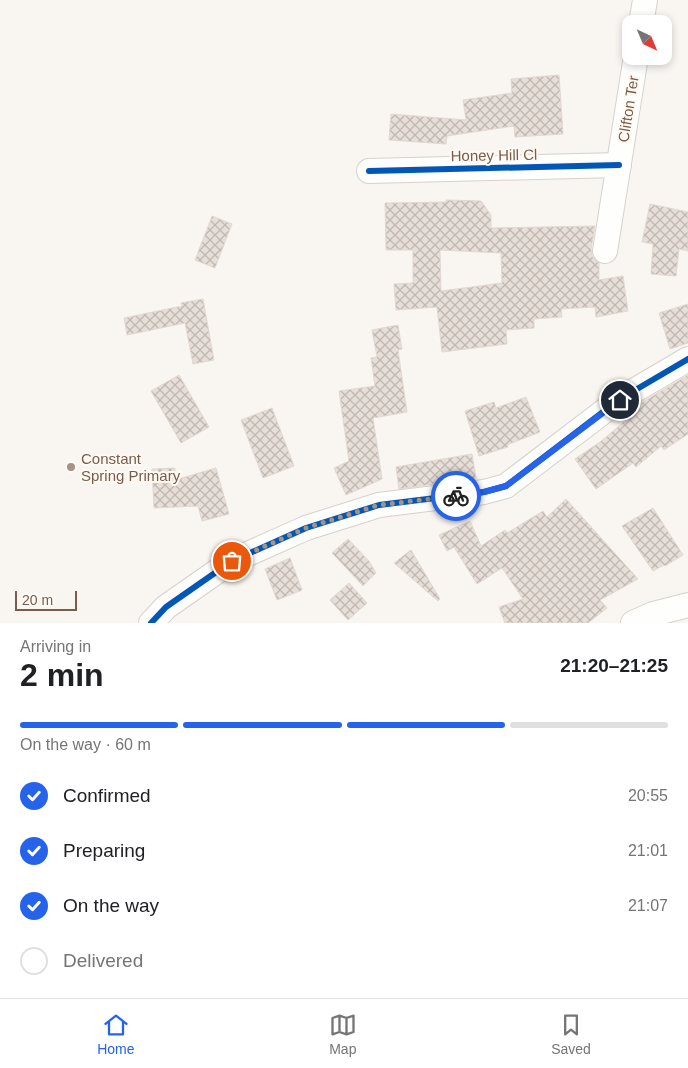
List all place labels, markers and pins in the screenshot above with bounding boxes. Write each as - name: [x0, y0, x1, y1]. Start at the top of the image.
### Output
- pin: [599, 379, 641, 421]
- place label: Constant Spring Primary: [81, 450, 181, 484]
- marker: Constant Spring Primary: [65, 461, 77, 473]
- pin: [211, 540, 253, 582]

